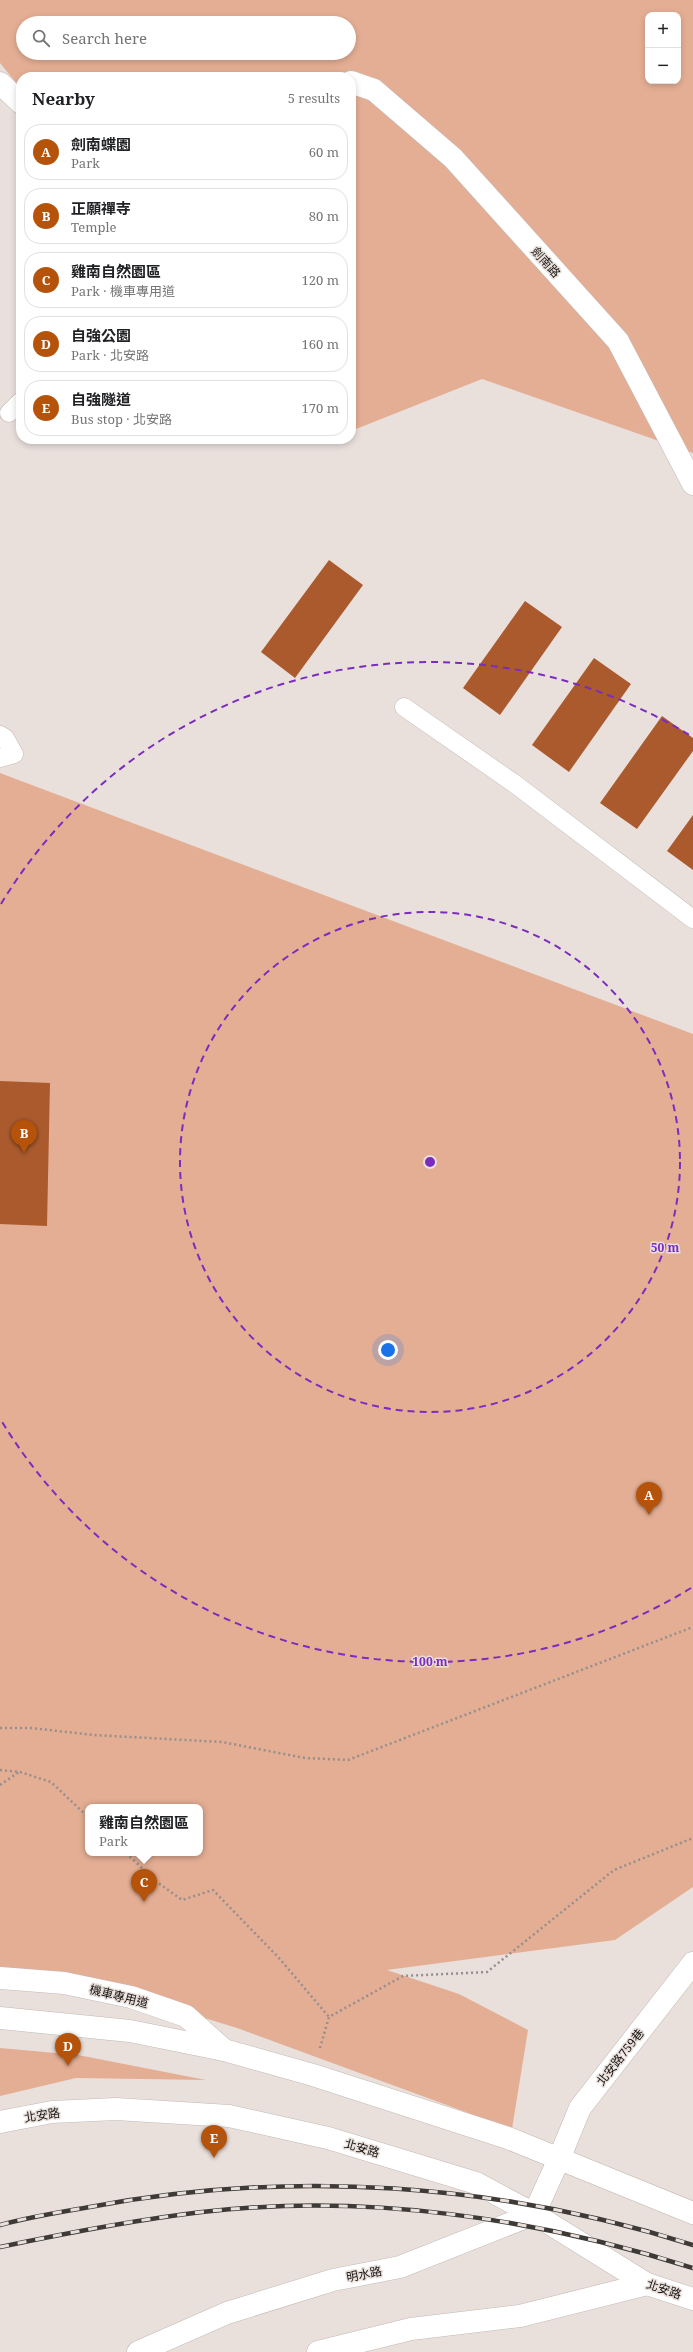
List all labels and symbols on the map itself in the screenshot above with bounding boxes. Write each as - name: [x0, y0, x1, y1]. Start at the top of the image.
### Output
- street label: 劍南路: [528, 243, 564, 281]
- pin: B: [11, 1120, 37, 1153]
- centre of rings: [423, 1155, 437, 1169]
- text: 50 m: [651, 1239, 679, 1256]
- your location: [378, 1340, 398, 1360]
- pin: A: [636, 1482, 662, 1515]
- text: 100 m: [412, 1653, 448, 1670]
- pin: C: [131, 1869, 157, 1902]
- street label: 機車專用道: [88, 1980, 150, 2012]
- street label: 北安路759巷: [592, 2025, 648, 2089]
- pin: D: [55, 2033, 81, 2066]
- street label: 北安路: [23, 2104, 61, 2126]
- pin: E: [201, 2125, 227, 2158]
- street label: 北安路: [342, 2135, 382, 2161]
- street label: 明水路: [345, 2262, 383, 2286]
- street label: 北安路: [644, 2275, 684, 2303]

